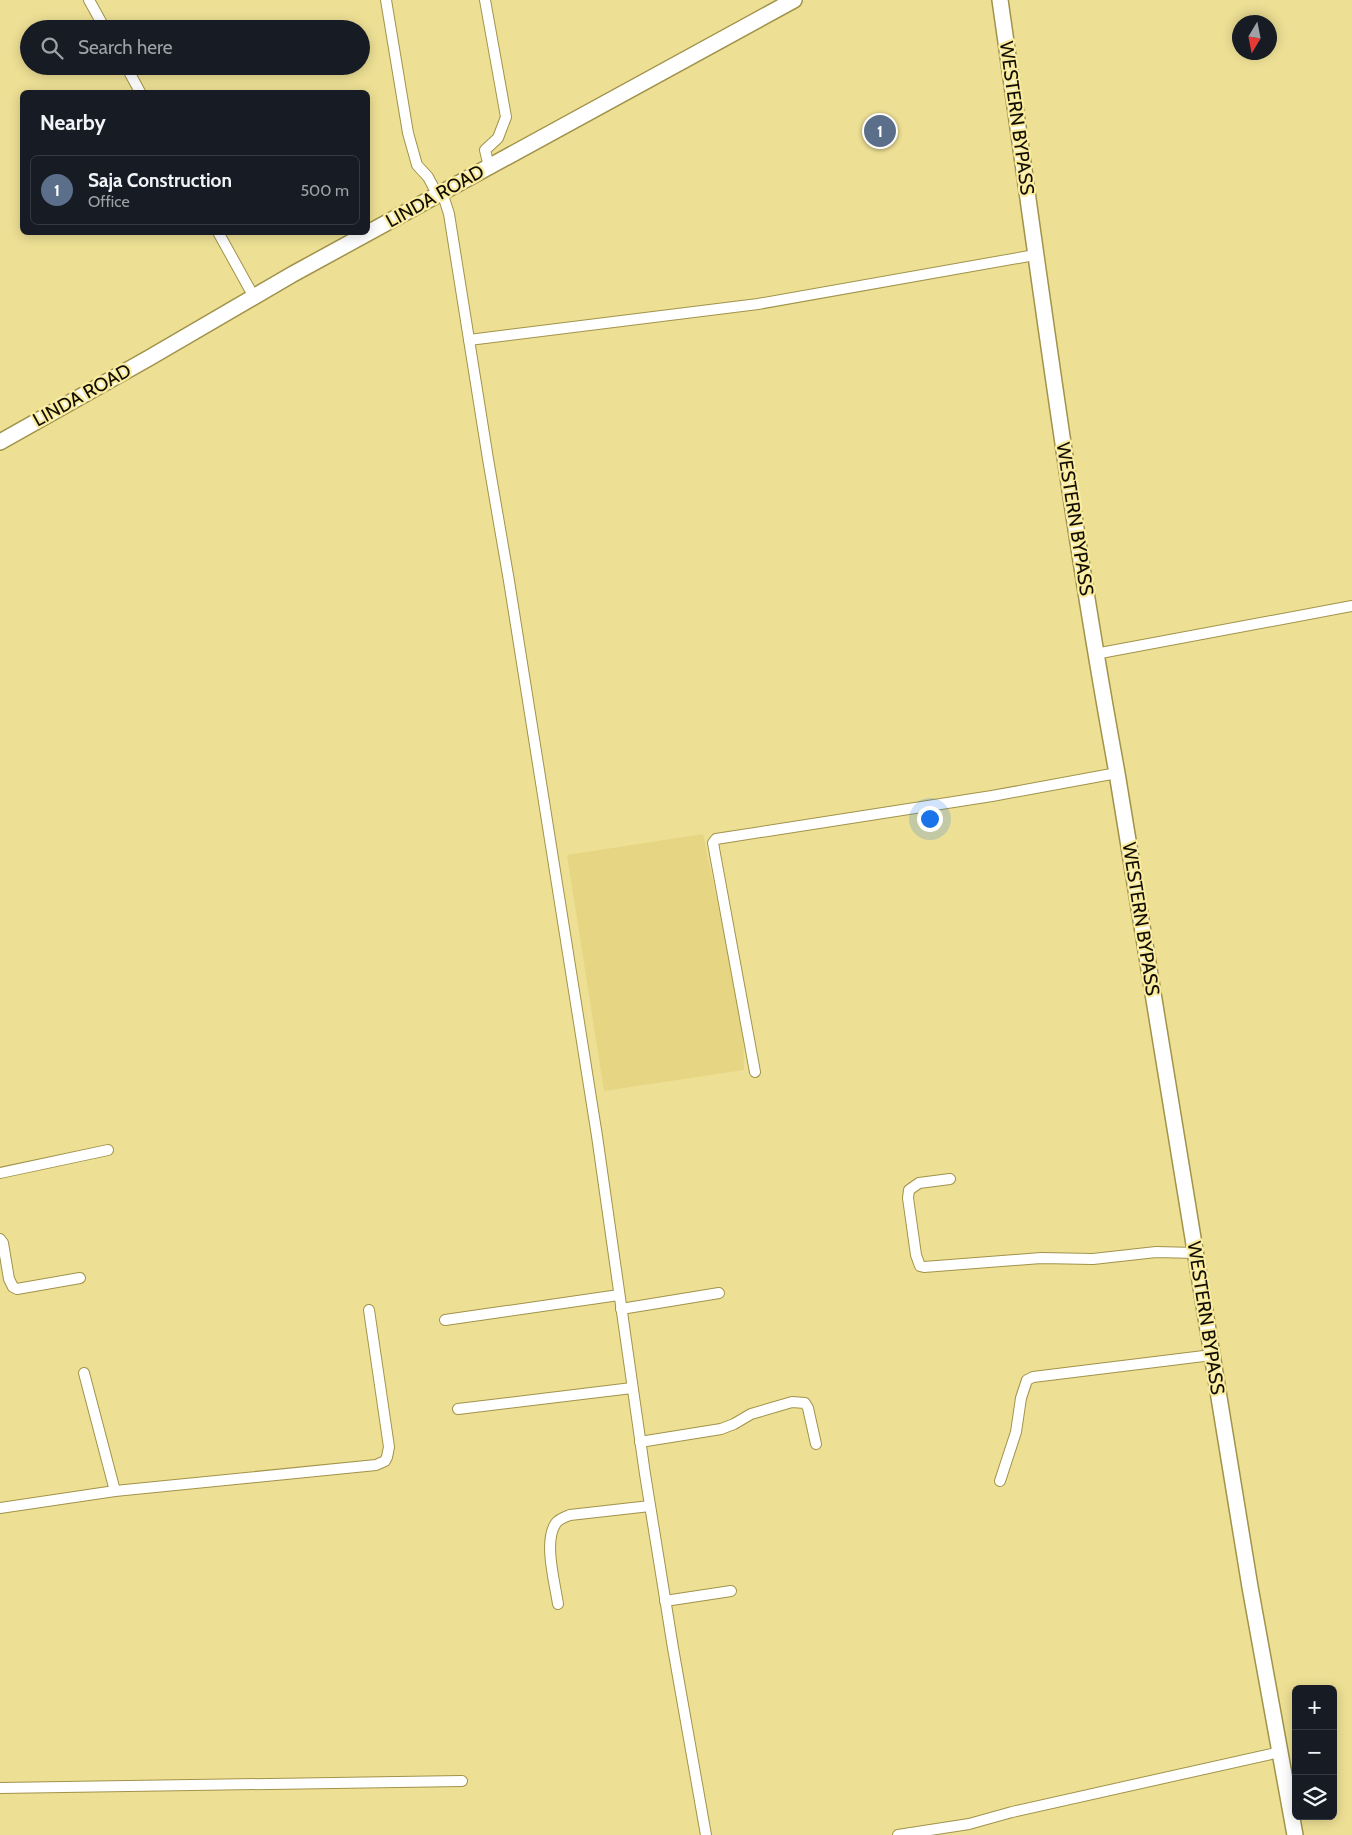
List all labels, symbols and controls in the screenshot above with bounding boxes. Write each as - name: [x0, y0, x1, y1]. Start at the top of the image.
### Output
- north arrow: [1232, 15, 1277, 60]
- search box: [20, 20, 370, 75]
- icon: search: [38, 34, 66, 62]
- text: Search here: [78, 36, 172, 59]
- street label: WESTERN BYPASS: [995, 40, 1039, 196]
- text: Nearby: [40, 110, 106, 135]
- pin: 1: [864, 112, 896, 150]
- street label: LINDA ROAD: [382, 160, 488, 232]
- text: Saja Construction: [88, 169, 232, 192]
- text: 1: [54, 181, 60, 200]
- text: 500 m: [300, 181, 349, 200]
- text: Office: [88, 192, 130, 211]
- street label: LINDA ROAD: [29, 359, 135, 431]
- street label: WESTERN BYPASS: [1052, 441, 1098, 597]
- your location: [917, 806, 943, 832]
- street label: WESTERN BYPASS: [1118, 841, 1164, 997]
- street label: WESTERN BYPASS: [1183, 1240, 1229, 1396]
- map controls: [1292, 1685, 1337, 1820]
- button: +: [1292, 1685, 1337, 1730]
- button: −: [1292, 1730, 1337, 1775]
- button: layers: [1292, 1775, 1337, 1820]

